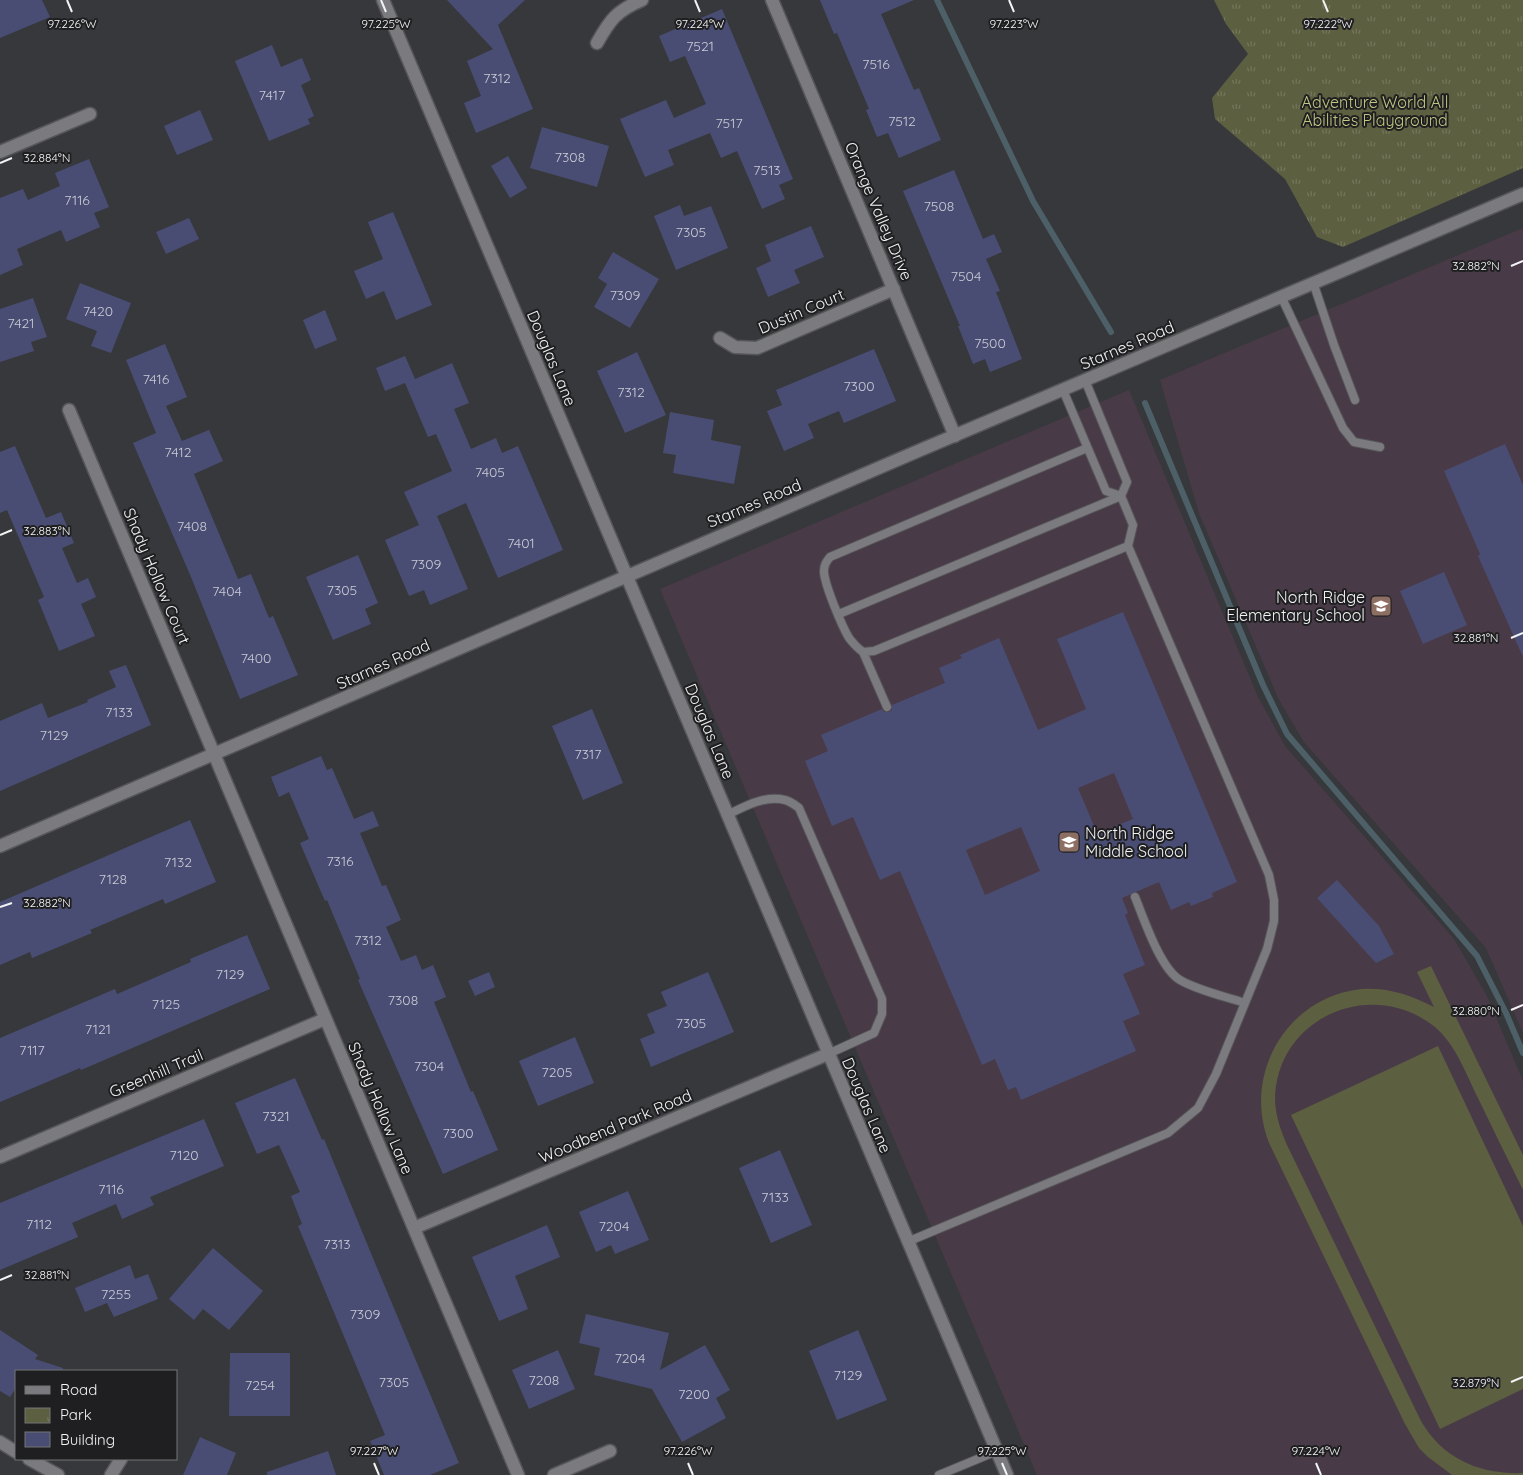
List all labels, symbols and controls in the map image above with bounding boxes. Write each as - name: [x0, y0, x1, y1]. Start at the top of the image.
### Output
- text: 97.226°W: [47, 16, 97, 31]
- text: 97.225°W: [361, 16, 411, 31]
- text: 97.224°W: [676, 16, 725, 31]
- text: 97.223°W: [989, 16, 1039, 31]
- text: 97.222°W: [1303, 16, 1353, 31]
- house number: 7521: [686, 37, 714, 55]
- house number: 7516: [862, 55, 890, 73]
- house number: 7312: [483, 69, 511, 87]
- house number: 7417: [259, 86, 285, 104]
- park label: Adventure World All Abilities Playground: [1302, 92, 1448, 130]
- house number: 7512: [888, 112, 916, 130]
- house number: 7517: [715, 114, 743, 132]
- street label: Orange Valley Drive: [841, 139, 917, 283]
- house number: 7308: [555, 148, 585, 166]
- text: 32.884°N: [23, 150, 71, 165]
- house number: 7513: [753, 161, 781, 179]
- house number: 7116: [64, 191, 90, 209]
- house number: 7508: [924, 197, 954, 215]
- house number: 7305: [676, 223, 706, 241]
- text: 32.882°N: [1452, 258, 1500, 273]
- house number: 7504: [951, 267, 981, 285]
- street label: Dustin Court: [755, 284, 847, 338]
- house number: 7309: [610, 286, 641, 304]
- house number: 7420: [83, 302, 113, 320]
- street label: Douglas Lane: [523, 307, 581, 409]
- house number: 7421: [8, 314, 34, 332]
- street label: Starnes Road: [1077, 316, 1177, 374]
- house number: 7500: [974, 334, 1006, 352]
- house number: 7416: [143, 370, 170, 388]
- house number: 7300: [843, 377, 875, 395]
- house number: 7312: [617, 383, 645, 401]
- house number: 7412: [165, 443, 192, 461]
- house number: 7405: [475, 463, 505, 481]
- street label: Starnes Road: [704, 474, 804, 532]
- street label: Shady Hollow Court: [119, 505, 195, 647]
- house number: 7408: [177, 517, 207, 535]
- text: 32.883°N: [23, 523, 71, 538]
- house number: 7401: [507, 534, 535, 552]
- house number: 7309: [411, 555, 442, 573]
- house number: 7305: [327, 581, 357, 599]
- house number: 7404: [212, 582, 242, 600]
- place label: North Ridge Elementary School: [1226, 587, 1365, 625]
- school or university icon: North Ridge Elementary School: [1369, 594, 1393, 618]
- text: 32.881°N: [1453, 630, 1499, 645]
- street label: Starnes Road: [333, 634, 433, 694]
- house number: 7400: [241, 649, 271, 667]
- street label: Douglas Lane: [681, 680, 739, 782]
- house number: 7133: [105, 703, 133, 721]
- house number: 7129: [40, 726, 68, 744]
- house number: 7317: [575, 745, 601, 763]
- place label: North Ridge Middle School: [1085, 823, 1187, 861]
- school or university icon: North Ridge Middle School: [1057, 830, 1081, 854]
- house number: 7316: [326, 852, 354, 870]
- house number: 7132: [164, 853, 192, 871]
- house number: 7128: [99, 870, 127, 888]
- text: 32.882°N: [23, 895, 71, 910]
- house number: 7312: [354, 931, 382, 949]
- house number: 7129: [216, 965, 244, 983]
- house number: 7308: [388, 991, 418, 1009]
- house number: 7125: [152, 995, 180, 1013]
- text: 32.880°N: [1452, 1003, 1500, 1018]
- house number: 7305: [676, 1014, 706, 1032]
- house number: 7121: [85, 1020, 111, 1038]
- street label: Shady Hollow Lane: [344, 1039, 418, 1177]
- house number: 7117: [19, 1041, 45, 1059]
- street label: Greenhill Trail: [106, 1044, 206, 1102]
- street label: Douglas Lane: [838, 1054, 896, 1156]
- house number: 7304: [414, 1057, 444, 1075]
- house number: 7205: [542, 1063, 572, 1081]
- street label: Woodbend Park Road: [536, 1085, 694, 1167]
- house number: 7321: [262, 1107, 290, 1125]
- house number: 7300: [442, 1124, 474, 1142]
- house number: 7120: [169, 1146, 199, 1164]
- house number: 7116: [98, 1180, 124, 1198]
- house number: 7133: [761, 1188, 789, 1206]
- house number: 7112: [26, 1215, 52, 1233]
- house number: 7204: [599, 1217, 629, 1235]
- house number: 7313: [323, 1235, 351, 1253]
- text: 32.881°N: [24, 1267, 70, 1282]
- house number: 7255: [101, 1285, 131, 1303]
- house number: 7309: [350, 1305, 381, 1323]
- house number: 7204: [615, 1349, 645, 1367]
- house number: 7129: [834, 1366, 862, 1384]
- legend: [15, 1370, 178, 1460]
- house number: 7208: [529, 1371, 559, 1389]
- house number: 7305: [379, 1373, 409, 1391]
- text: 32.879°N: [1453, 1375, 1499, 1390]
- house number: 7254: [245, 1376, 275, 1394]
- text: Road: [60, 1380, 97, 1399]
- house number: 7200: [678, 1385, 710, 1403]
- text: Park: [60, 1405, 92, 1424]
- text: Building: [60, 1430, 115, 1449]
- text: 97.227°W: [350, 1443, 399, 1458]
- text: 97.226°W: [663, 1443, 713, 1458]
- text: 97.225°W: [977, 1443, 1027, 1458]
- text: 97.224°W: [1292, 1443, 1341, 1458]

